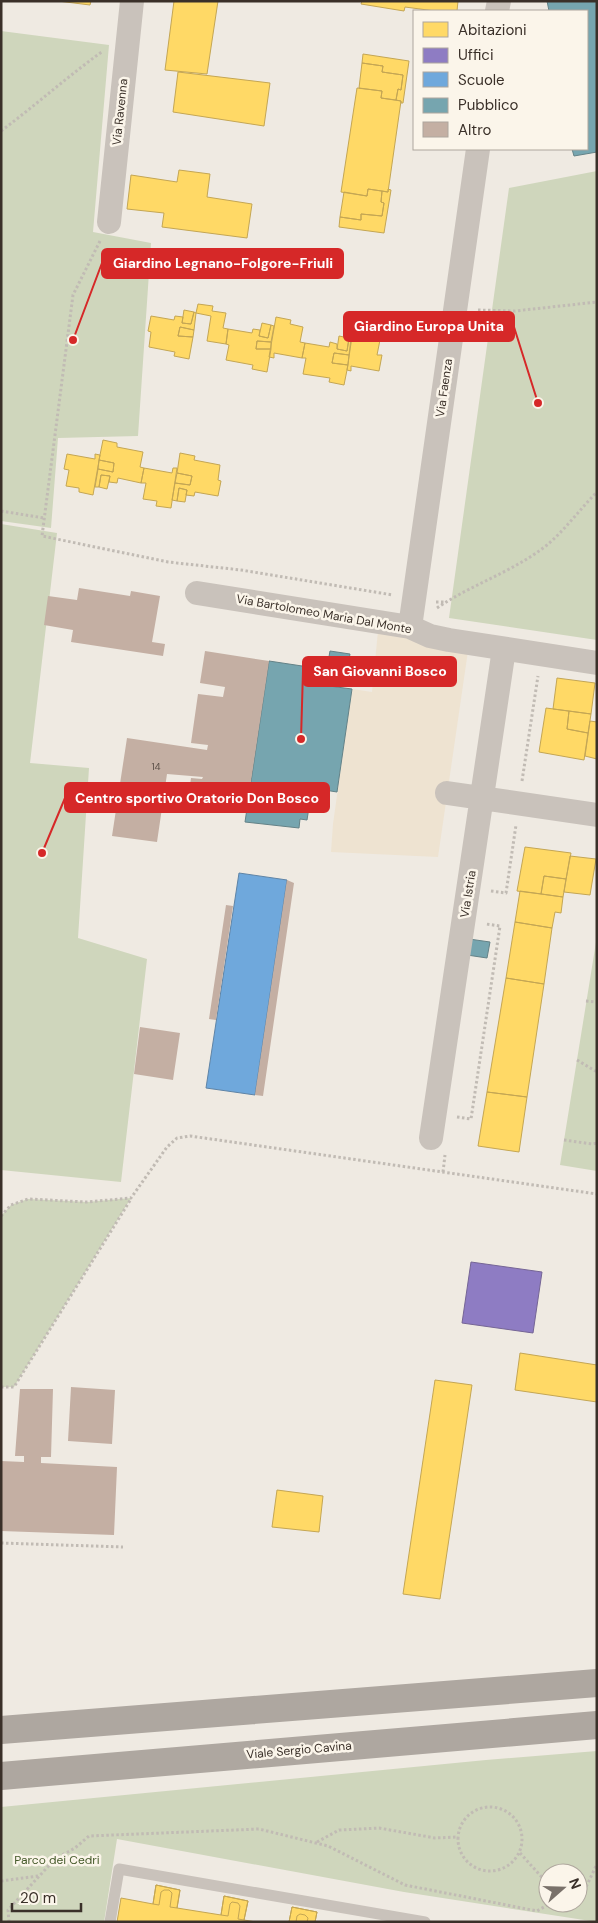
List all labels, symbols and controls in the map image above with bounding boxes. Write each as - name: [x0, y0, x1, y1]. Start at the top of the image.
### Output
- legend: [413, 10, 588, 150]
- text: Abitazioni: [458, 20, 527, 40]
- text: Uffici: [458, 45, 494, 65]
- text: Scuole: [458, 70, 505, 90]
- street label: Via Ravenna: [109, 78, 131, 146]
- text: Pubblico: [458, 95, 519, 115]
- text: Altro: [458, 120, 491, 140]
- callout: Giardino Legnano-Folgore-Friuli: [102, 249, 343, 278]
- text: Giardino Legnano-Folgore-Friuli: [113, 254, 333, 272]
- callout: Giardino Europa Unita: [344, 312, 514, 341]
- text: Giardino Europa Unita: [354, 317, 504, 335]
- street label: Via Faenza: [432, 358, 456, 418]
- street label: Via Bartolomeo Maria Dal Monte: [235, 591, 413, 637]
- callout: San Giovanni Bosco: [303, 657, 456, 686]
- text: San Giovanni Bosco: [313, 662, 447, 680]
- house number: 14: [151, 760, 161, 773]
- callout: Centro sportivo Oratorio Don Bosco: [65, 783, 329, 812]
- text: Centro sportivo Oratorio Don Bosco: [75, 789, 319, 807]
- street label: Via Istria: [456, 869, 480, 919]
- street label: Viale Sergio Cavina: [246, 1737, 352, 1763]
- park label: Parco dei Cedri: [14, 1852, 100, 1868]
- north arrow: [538, 1863, 588, 1913]
- text: N: [565, 1876, 585, 1891]
- scale bar: [12, 1880, 81, 1912]
- text: 20 m: [20, 1888, 56, 1908]

